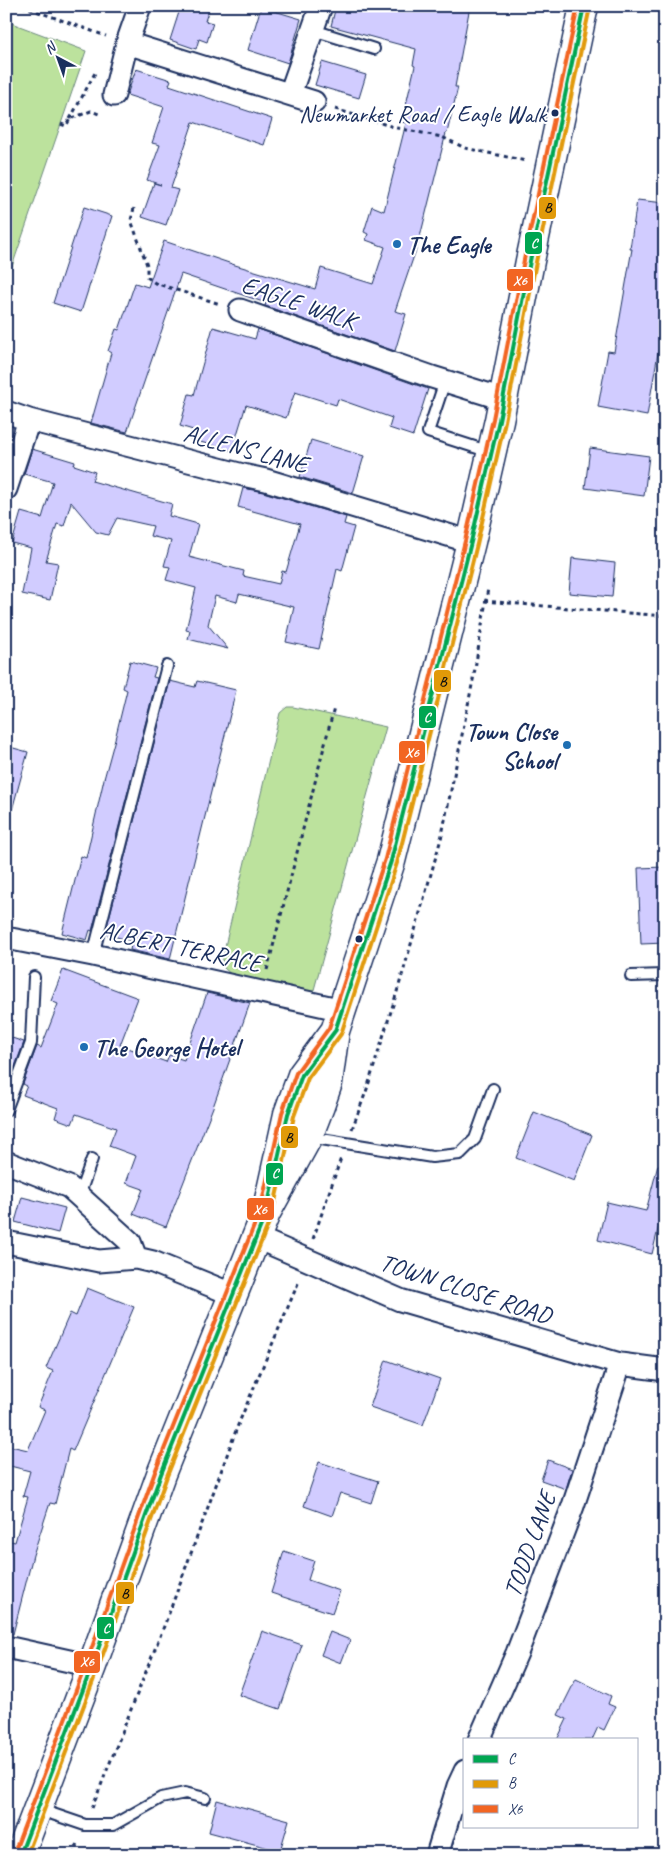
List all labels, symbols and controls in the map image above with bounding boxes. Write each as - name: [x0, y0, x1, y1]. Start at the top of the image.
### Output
- north arrow: [32, 32, 82, 82]
- text: N: [41, 38, 60, 58]
- place label: Newmarket Road / Eagle Walk: [299, 99, 548, 129]
- marker: Newmarket Road / Eagle Walk: [550, 108, 560, 118]
- line badge: B: [538, 196, 557, 220]
- text: B: [544, 199, 553, 216]
- place label: The Eagle: [407, 229, 492, 261]
- line badge: C: [524, 231, 543, 255]
- text: C: [531, 235, 540, 252]
- marker: The Eagle: [391, 238, 403, 250]
- line badge: X6: [506, 268, 534, 292]
- street label: EAGLE WALK: [237, 269, 364, 339]
- text: X6: [513, 272, 528, 289]
- street label: ALLENS LANE: [180, 417, 314, 482]
- line badge: B: [433, 669, 452, 693]
- text: B: [439, 673, 448, 690]
- line badge: C: [418, 705, 437, 729]
- text: C: [424, 709, 433, 726]
- place label: Town Close School: [466, 716, 562, 777]
- marker: Town Close School: [561, 739, 573, 751]
- line badge: X6: [398, 740, 426, 764]
- text: X6: [405, 744, 420, 761]
- street label: ALBERT TERRACE: [97, 914, 268, 980]
- unlabelled marker: [354, 934, 364, 944]
- place label: The George Hotel: [94, 1032, 244, 1064]
- marker: The George Hotel: [78, 1041, 90, 1053]
- line badge: B: [280, 1125, 299, 1149]
- text: B: [285, 1129, 294, 1146]
- line badge: C: [265, 1162, 284, 1186]
- text: C: [272, 1165, 281, 1182]
- line badge: X6: [246, 1197, 275, 1221]
- text: X6: [253, 1201, 268, 1218]
- street label: TOWN CLOSE ROAD: [376, 1246, 557, 1332]
- street label: TODD LANE: [496, 1484, 565, 1601]
- line badge: B: [115, 1581, 135, 1605]
- text: B: [121, 1585, 130, 1602]
- line badge: C: [96, 1616, 115, 1640]
- text: C: [103, 1620, 112, 1637]
- line badge: X6: [73, 1650, 101, 1674]
- text: X6: [80, 1653, 95, 1670]
- legend: [463, 1738, 638, 1828]
- text: C: [508, 1750, 517, 1769]
- text: B: [508, 1774, 517, 1793]
- text: X6: [508, 1800, 524, 1819]

